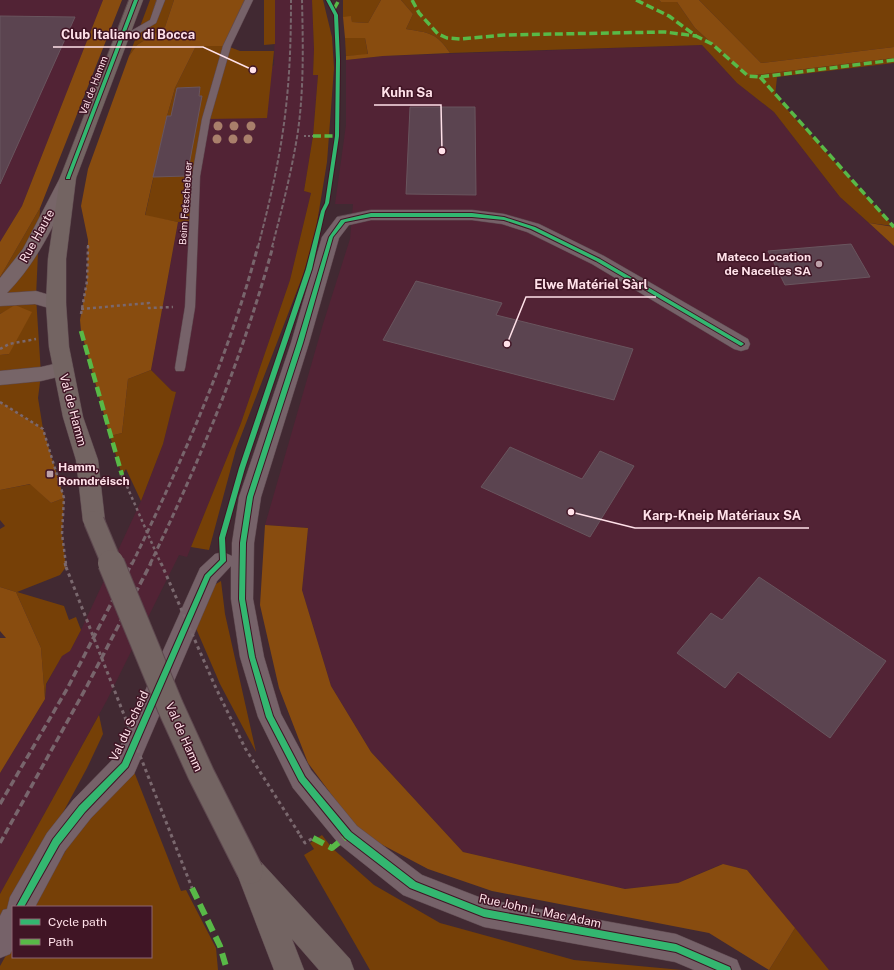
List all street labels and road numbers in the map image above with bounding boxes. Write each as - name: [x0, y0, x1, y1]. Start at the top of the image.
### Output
- street label: Val de Hamm: [76, 54, 110, 116]
- street label: Beim Fetschebuer: [176, 160, 194, 245]
- street label: Rue Haute: [17, 207, 57, 265]
- street label: Val de Hamm: [57, 372, 89, 448]
- street label: Val du Scheid: [107, 689, 151, 763]
- street label: Val de Hamm: [163, 700, 205, 774]
- street label: Rue John L. Mac Adam: [478, 891, 602, 931]

